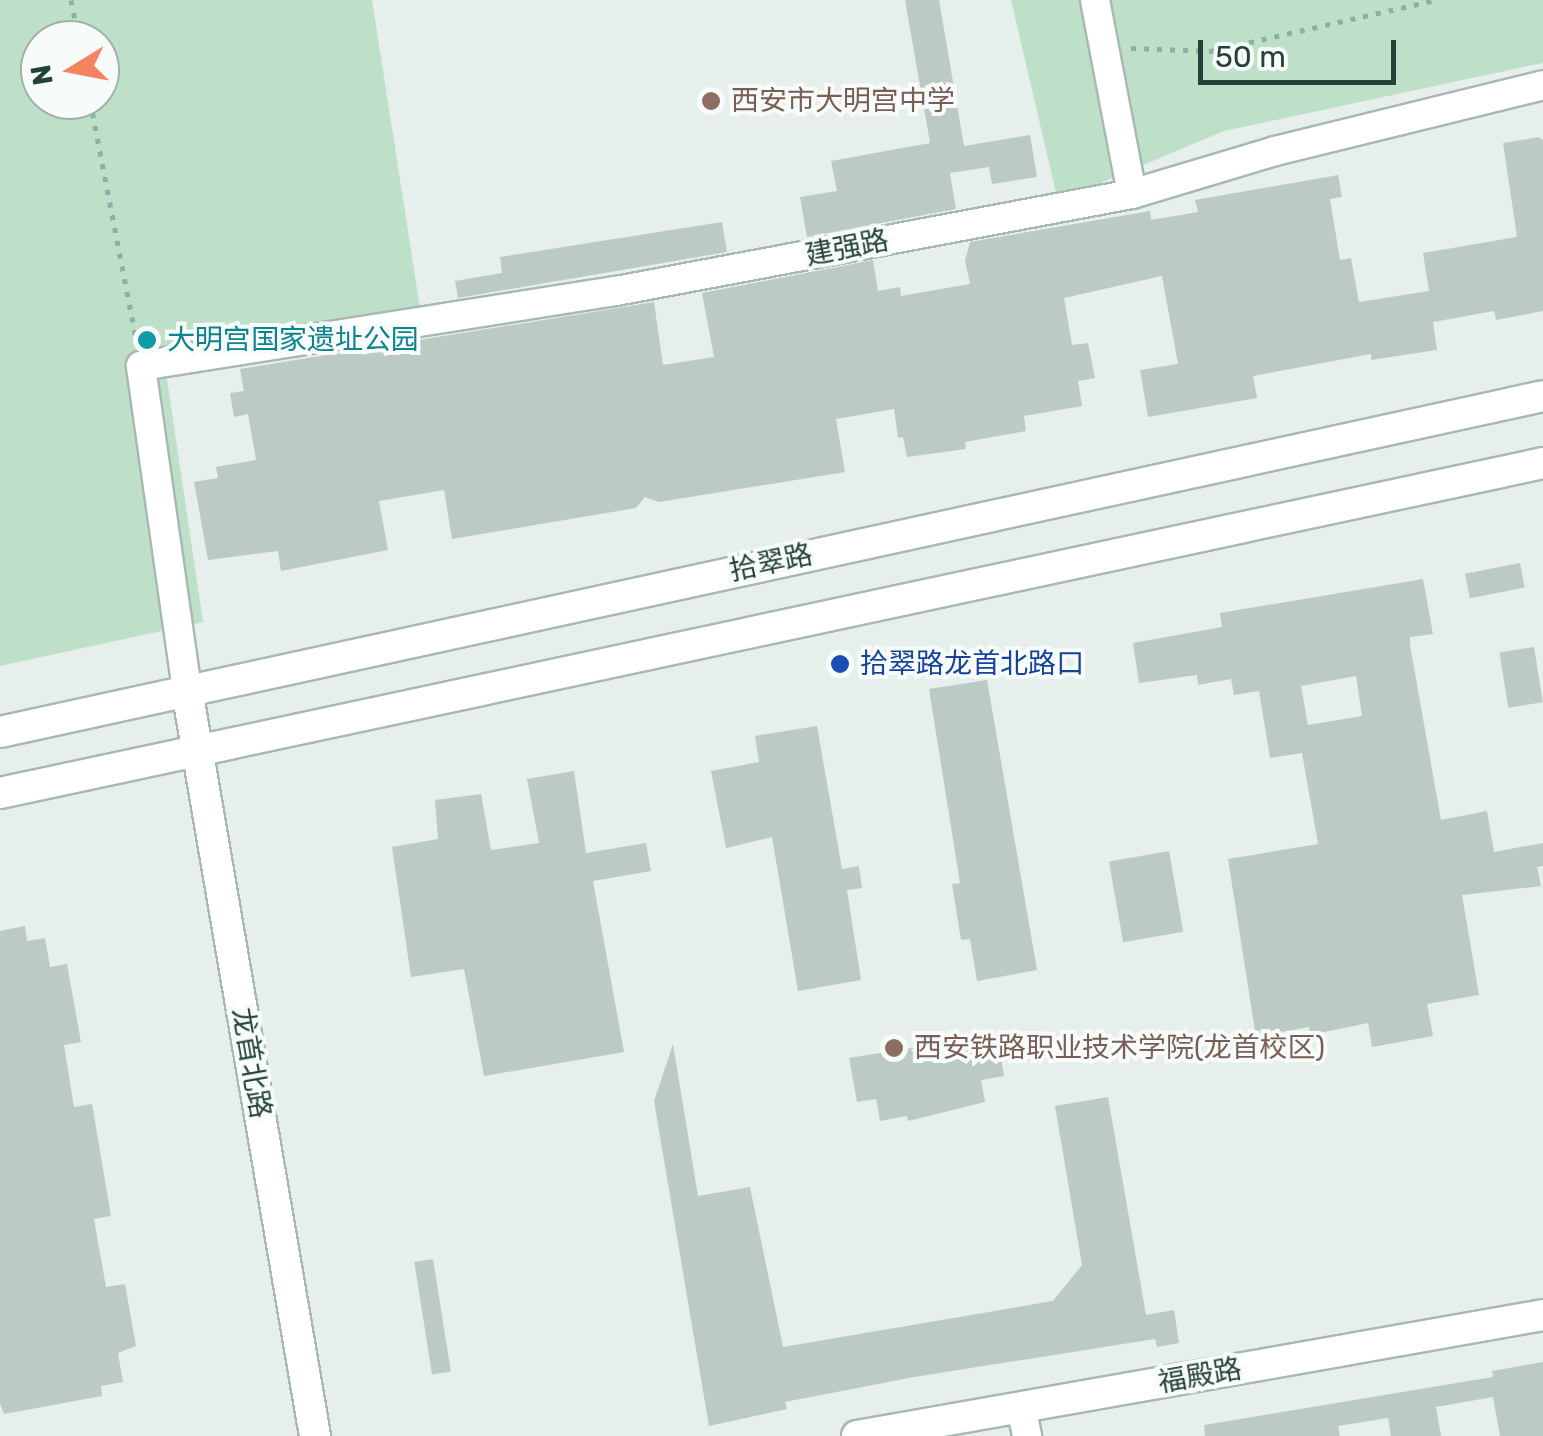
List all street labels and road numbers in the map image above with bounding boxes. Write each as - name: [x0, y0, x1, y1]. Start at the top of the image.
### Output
- street label: 建强路: [803, 223, 891, 273]
- street label: 拾翠路: [726, 538, 816, 588]
- street label: 龙首北路: [225, 1005, 277, 1121]
- street label: 福殿路: [1156, 1352, 1244, 1400]

